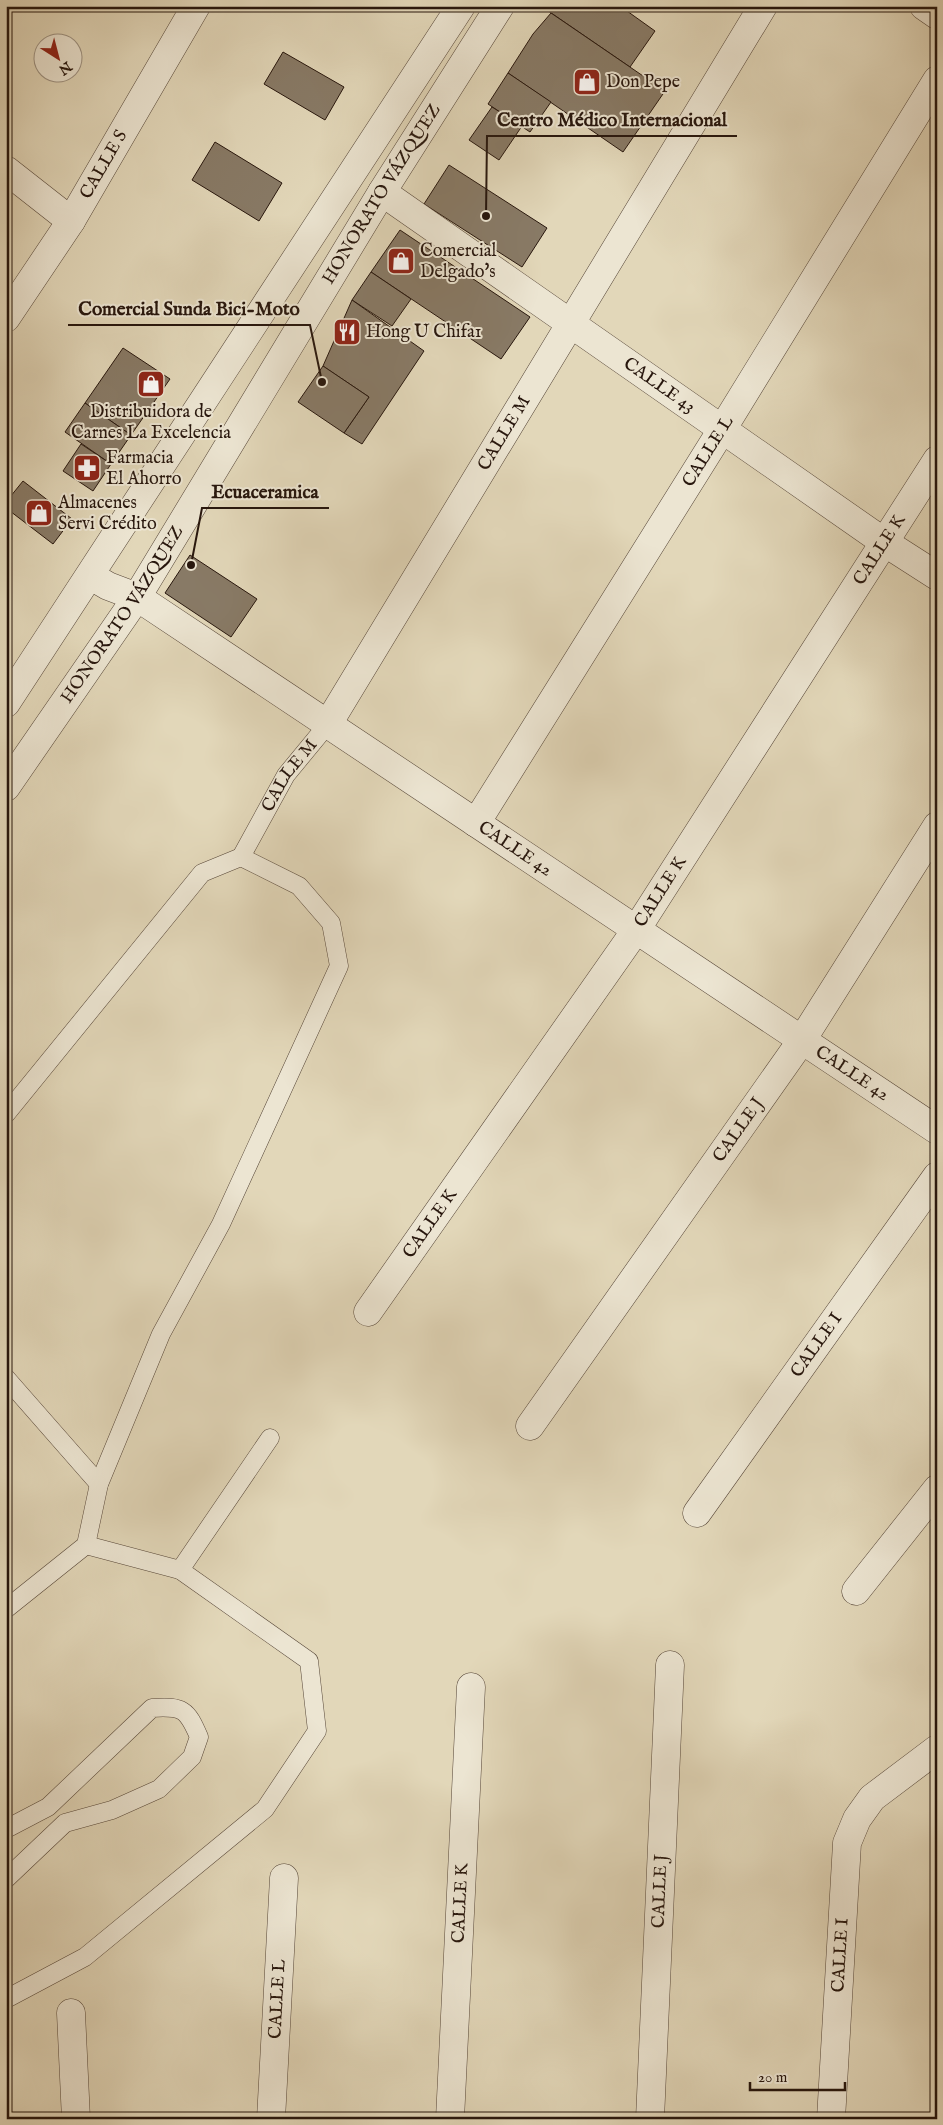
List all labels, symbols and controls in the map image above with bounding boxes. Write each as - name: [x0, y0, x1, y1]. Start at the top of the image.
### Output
- north arrow: [32, 32, 82, 82]
- text: N: [55, 56, 76, 79]
- shop icon: Don Pepe: [572, 67, 602, 97]
- place label: Don Pepe: [606, 71, 680, 94]
- street label: HONORATO VÁZQUEZ: [317, 100, 446, 289]
- callout: Centro Médico Internacional: [487, 102, 737, 136]
- text: Centro Médico Internacional: [497, 109, 728, 133]
- street label: CALLE S: [75, 126, 133, 203]
- place label: Comercial Delgado's: [420, 240, 497, 284]
- shop icon: Comercial Delgado's: [386, 246, 416, 276]
- callout: Comercial Sunda Bici-Moto: [68, 291, 310, 325]
- text: Comercial Sunda Bici-Moto: [78, 298, 300, 322]
- restaurant icon: Hong U Chifa1: [332, 317, 362, 347]
- place label: Hong U Chifa1: [366, 321, 482, 344]
- street label: CALLE 43: [619, 352, 700, 418]
- shop icon: Distribuidora de Carnes La Excelencia: [136, 369, 166, 399]
- street label: CALLE M: [473, 391, 536, 475]
- place label: Distribuidora de Carnes La Excelencia: [71, 401, 231, 445]
- street label: CALLE L: [677, 412, 739, 492]
- place label: Farmacia El Ahorro: [106, 447, 182, 491]
- pharmacy icon: Farmacia El Ahorro: [72, 453, 102, 483]
- callout: Ecuaceramica: [202, 474, 329, 508]
- text: Ecuaceramica: [211, 481, 320, 505]
- place label: Almacenes Servi Crédito: [57, 492, 157, 536]
- shop icon: Almacenes Servi Crédito: [24, 498, 54, 528]
- street label: CALLE K: [848, 509, 911, 590]
- street label: HONORATO VÁZQUEZ: [56, 521, 189, 708]
- street label: CALLE M: [256, 734, 323, 816]
- street label: CALLE 42: [474, 816, 556, 882]
- street label: CALLE K: [629, 851, 692, 932]
- street label: CALLE 42: [811, 1040, 894, 1106]
- street label: CALLE J: [708, 1093, 770, 1167]
- street label: CALLE K: [398, 1183, 463, 1263]
- street label: CALLE I: [785, 1308, 848, 1382]
- street label: CALLE J: [647, 1853, 673, 1929]
- street label: CALLE K: [447, 1862, 474, 1944]
- street label: CALLE I: [827, 1917, 854, 1993]
- street label: CALLE L: [264, 1959, 291, 2040]
- scale bar: [750, 2060, 846, 2092]
- text: 20 m: [758, 2068, 788, 2087]

